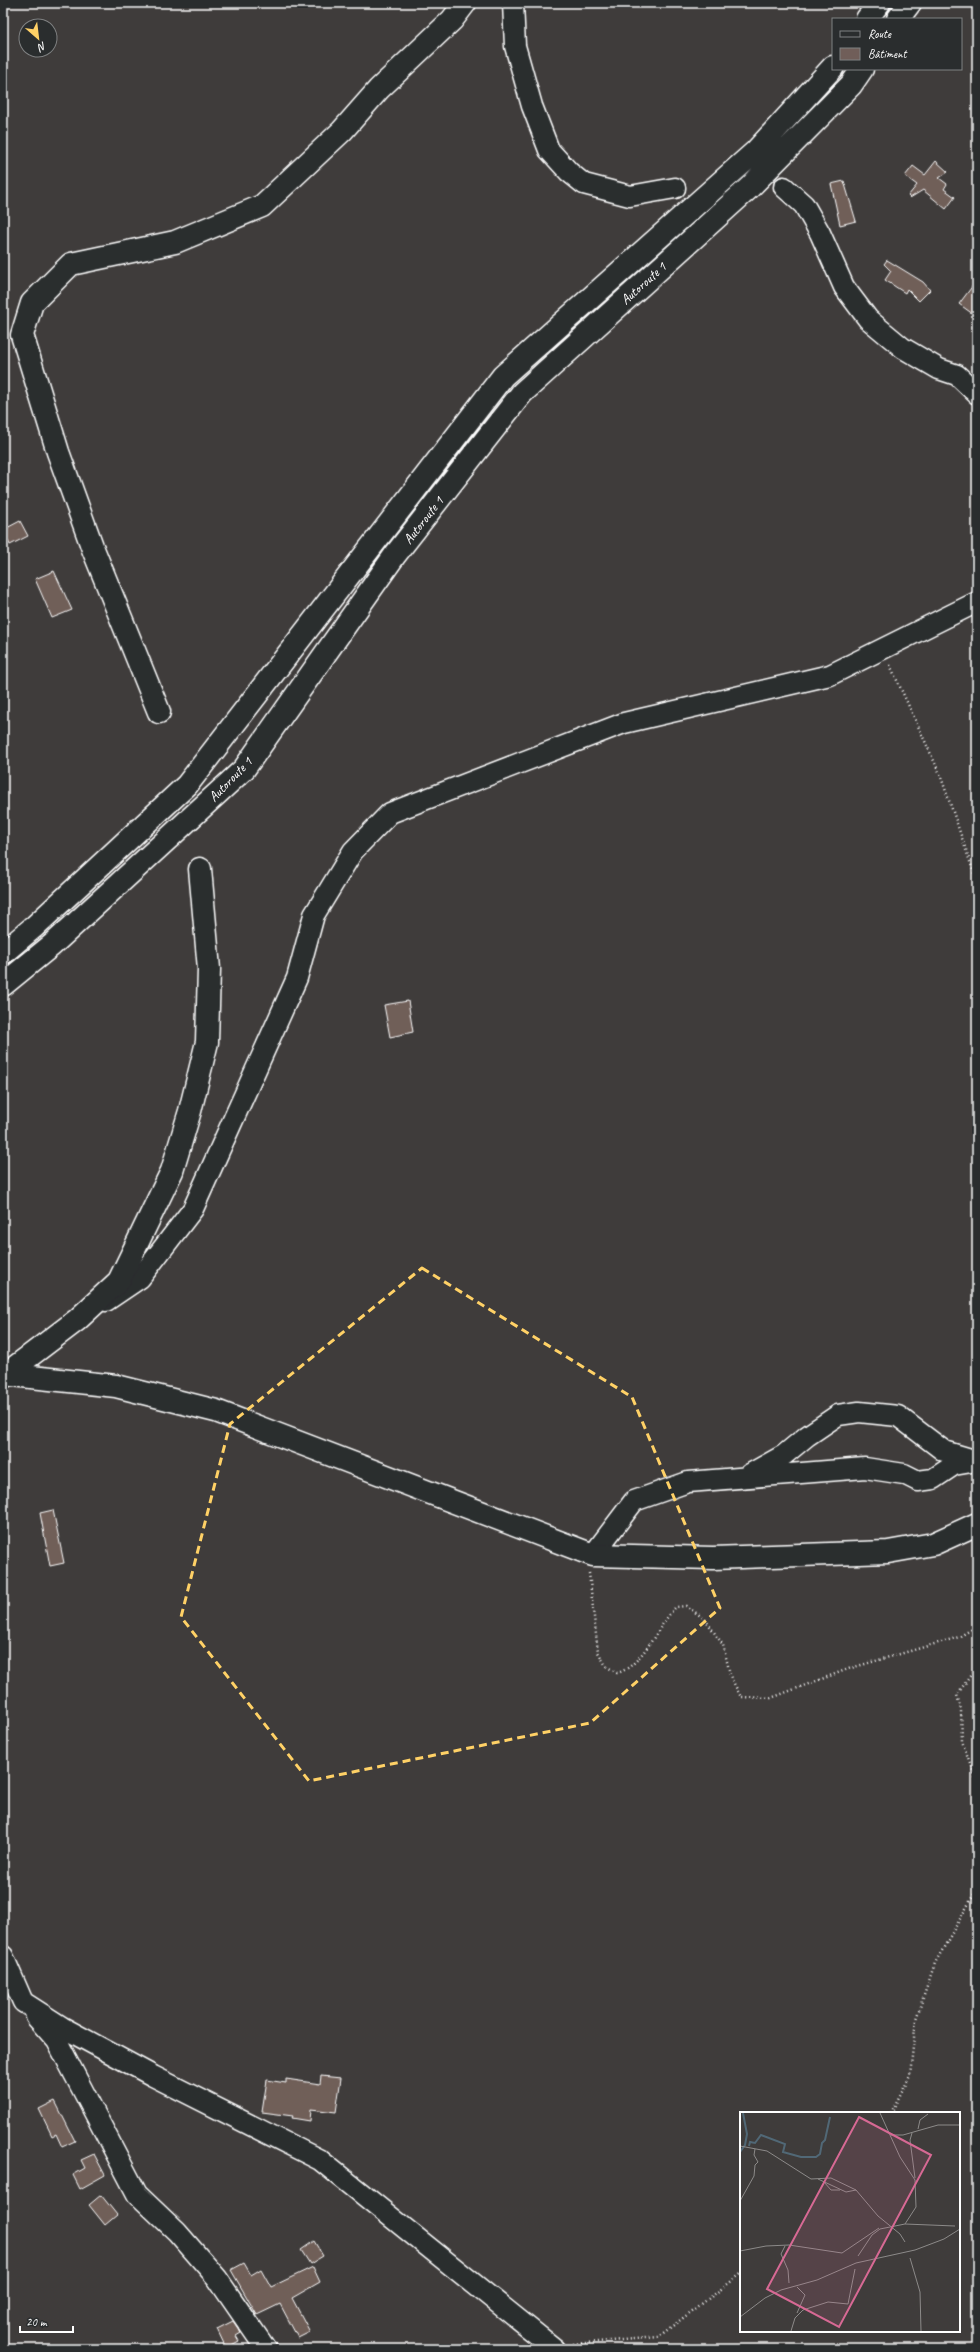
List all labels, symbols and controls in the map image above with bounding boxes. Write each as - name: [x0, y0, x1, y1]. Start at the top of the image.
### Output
- north arrow: [18, 18, 58, 58]
- legend: [832, 18, 962, 70]
- text: Route: [868, 26, 892, 42]
- text: N: [34, 39, 49, 56]
- text: Bâtiment: [868, 46, 907, 62]
- street label: Autoroute 1: [617, 258, 670, 308]
- street label: Autoroute 1: [400, 493, 448, 547]
- street label: Autoroute 1: [205, 753, 256, 805]
- inset map: [740, 2112, 960, 2332]
- scale bar: [20, 2308, 73, 2334]
- text: 20 m: [26, 2314, 48, 2330]

